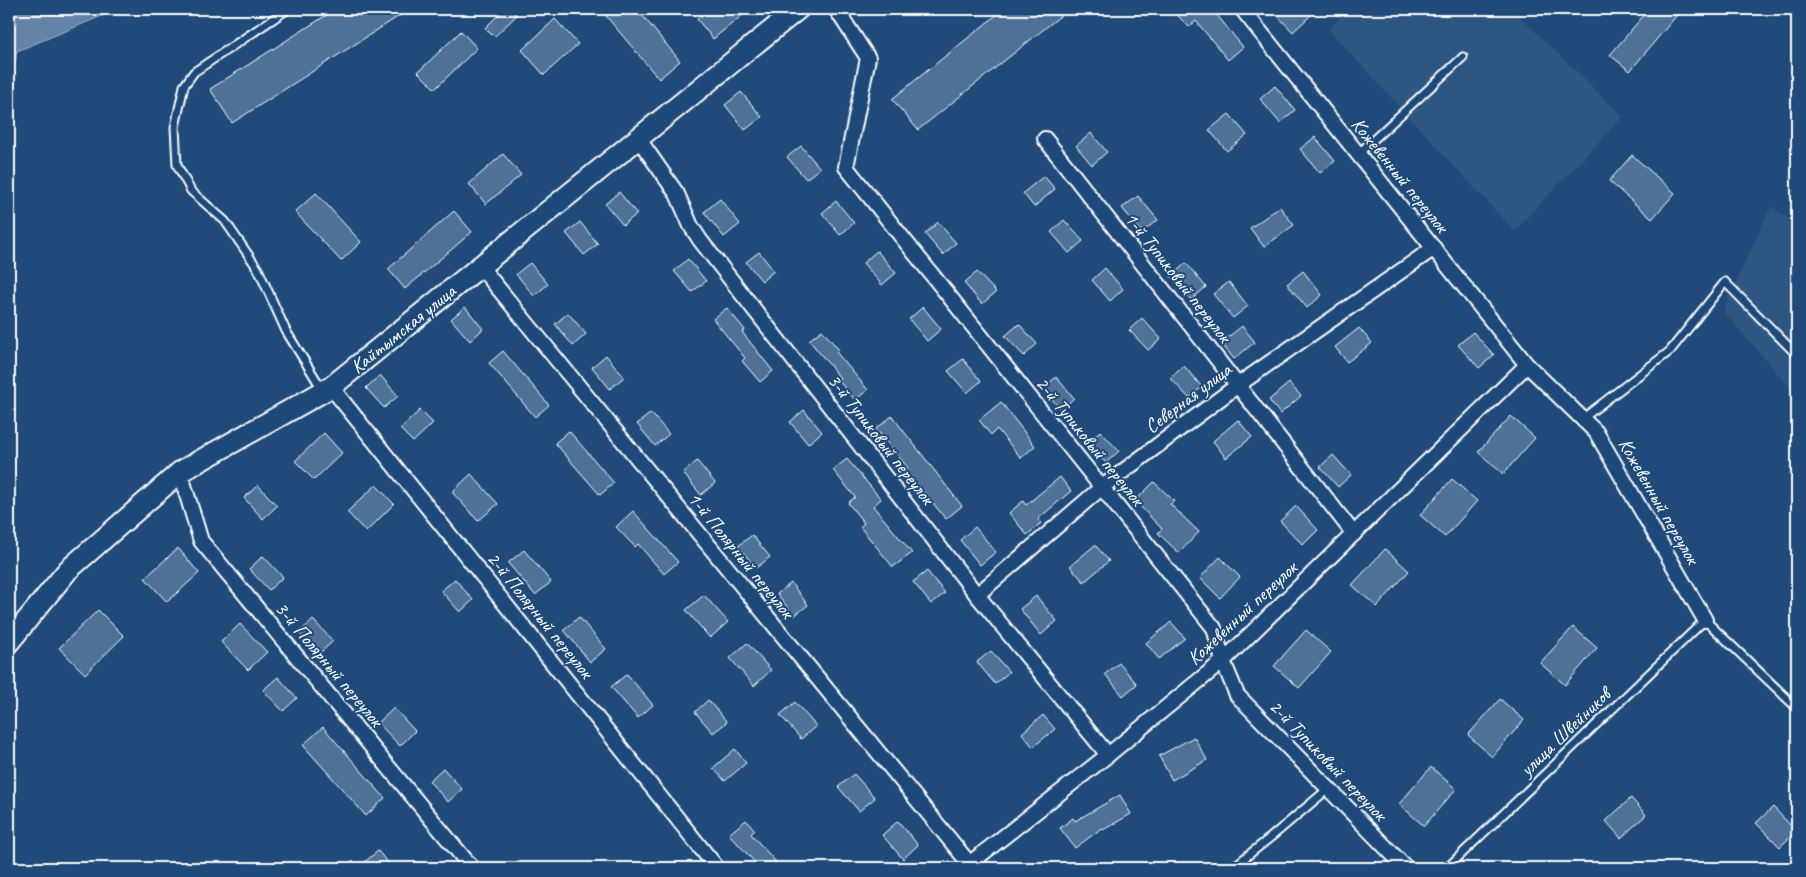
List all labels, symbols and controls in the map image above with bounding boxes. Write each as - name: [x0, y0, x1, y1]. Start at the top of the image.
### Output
- street label: Кожевенный переулок: [1346, 112, 1455, 239]
- street label: 1-й Тупиковый переулок: [1119, 206, 1238, 349]
- street label: Кайтымская улица: [345, 278, 462, 379]
- street label: Северная улица: [1140, 357, 1237, 439]
- street label: 3-й Тупиковый переулок: [822, 368, 941, 511]
- street label: 2-й Тупиковый переулок: [1030, 371, 1151, 512]
- street label: Кожевенный переулок: [1613, 434, 1706, 570]
- street label: 1-й Полярный переулок: [682, 487, 801, 625]
- street label: 2-й Полярный переулок: [481, 547, 600, 685]
- street label: Кожевенный переулок: [1182, 555, 1303, 670]
- street label: 3-й Полярный переулок: [269, 596, 390, 733]
- street label: улица Швейников: [1514, 680, 1618, 782]
- street label: 2-й Тупиковый переулок: [1264, 694, 1393, 827]

